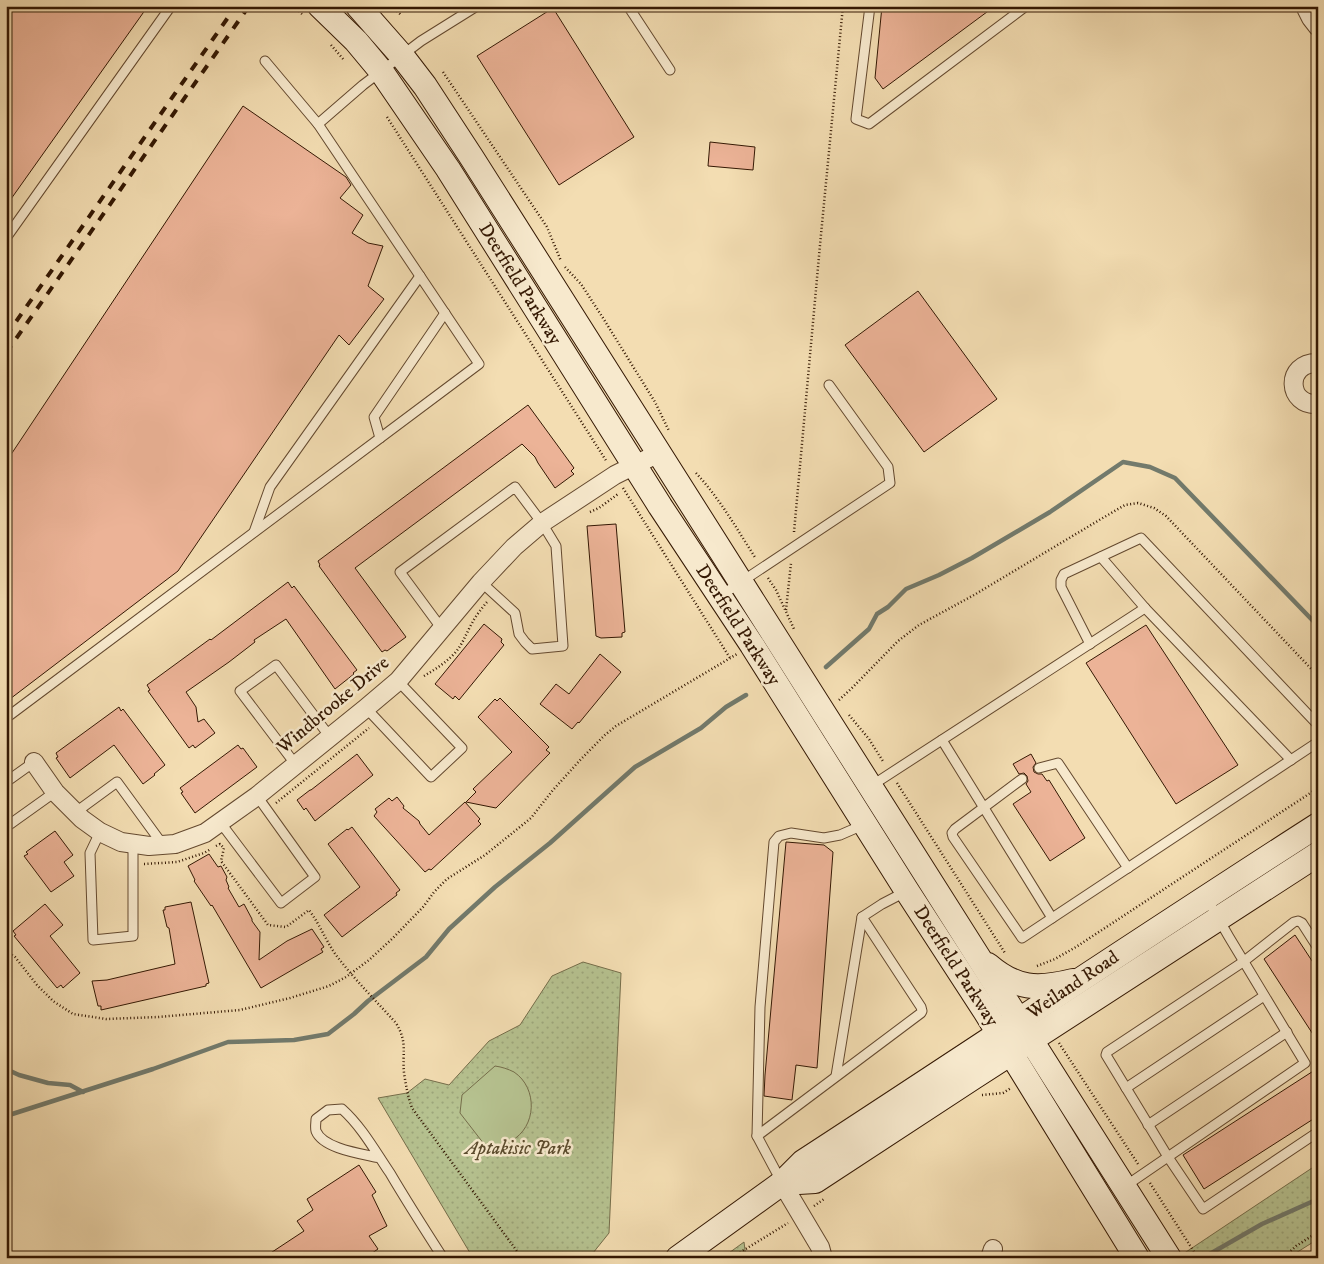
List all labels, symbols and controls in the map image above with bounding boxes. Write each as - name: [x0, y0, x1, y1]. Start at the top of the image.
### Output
- street label: Deerfield Parkway: [473, 219, 567, 350]
- street label: Deerfield Parkway: [690, 560, 786, 691]
- street label: Windbrooke Drive: [271, 651, 394, 759]
- street label: Deerfield Parkway: [908, 901, 1004, 1032]
- street label: Weiland Road: [1022, 946, 1124, 1025]
- park label: Aptakisic Park: [463, 1137, 571, 1161]

